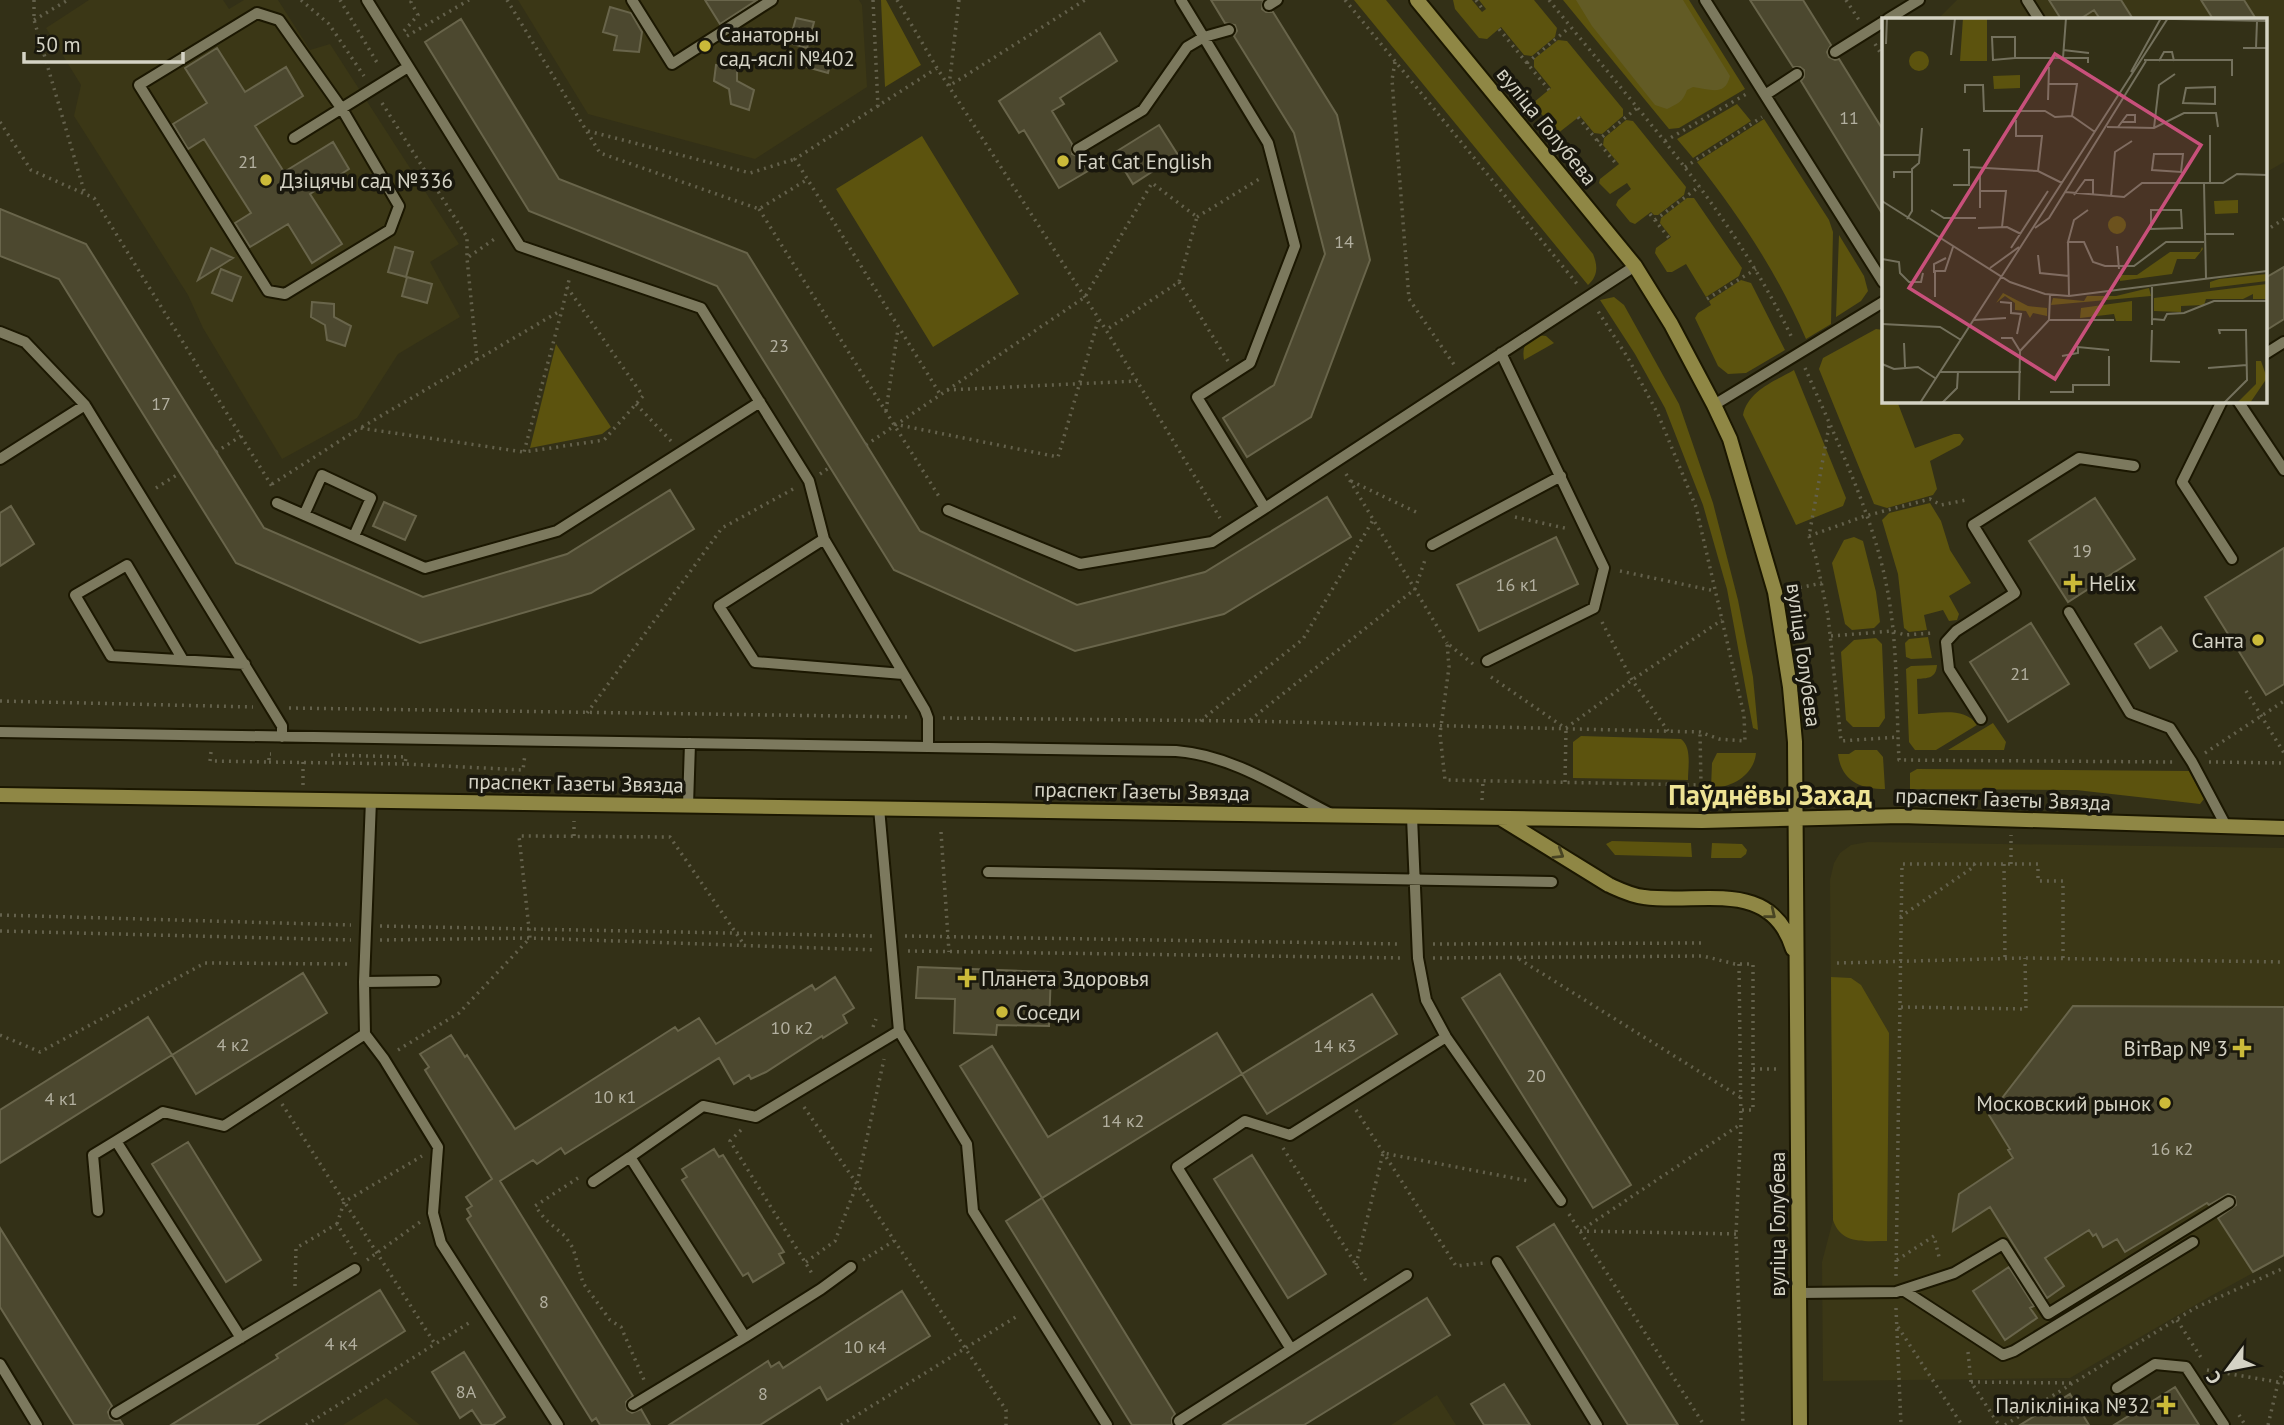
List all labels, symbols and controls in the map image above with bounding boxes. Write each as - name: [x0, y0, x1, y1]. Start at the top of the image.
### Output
- inset map: [1882, 18, 2266, 402]
- scale bar: [24, 21, 184, 65]
- place label: Санаторны сад-яслі №402: [719, 21, 855, 72]
- text: 50 m: [35, 31, 81, 58]
- marker: Санаторны сад-яслі №402: [697, 38, 713, 54]
- street label: вуліца Голубева: [1491, 61, 1603, 191]
- house number: 11: [1839, 106, 1859, 129]
- place label: Fat Cat English: [1077, 148, 1212, 175]
- house number: 21: [238, 150, 258, 173]
- marker: Fat Cat English: [1055, 153, 1071, 169]
- place label: Дзіцячы сад №336: [280, 167, 453, 194]
- marker: Дзіцячы сад №336: [258, 172, 274, 188]
- house number: 14: [1334, 230, 1354, 253]
- house number: 23: [769, 334, 789, 357]
- house number: 17: [151, 392, 171, 415]
- house number: 19: [2072, 539, 2092, 562]
- place label: Helix: [2089, 570, 2137, 597]
- house number: 16 к1: [1496, 573, 1538, 596]
- marker: Helix: [2063, 573, 2083, 593]
- street label: вуліца Голубева: [1781, 581, 1827, 729]
- place label: Санта: [2191, 627, 2244, 654]
- marker: Санта: [2250, 632, 2266, 648]
- house number: 21: [2010, 662, 2030, 685]
- street label: праспект Газеты Звязда: [468, 768, 684, 798]
- street label: праспект Газеты Звязда: [1034, 776, 1250, 806]
- district label: Паўднёвы Захад: [1668, 776, 1872, 813]
- street label: праспект Газеты Звязда: [1895, 782, 2111, 816]
- one-way arrow: [1551, 845, 1564, 858]
- one-way arrow: [1763, 906, 1776, 919]
- place label: Планета Здоровья: [981, 965, 1149, 992]
- marker: Планета Здоровья: [959, 970, 975, 986]
- place label: Соседи: [1016, 999, 1081, 1026]
- marker: Соседи: [994, 1004, 1010, 1020]
- house number: 10 к2: [771, 1016, 813, 1039]
- house number: 4 к2: [216, 1033, 250, 1056]
- house number: 14 к3: [1314, 1034, 1356, 1057]
- place label: ВітВар № 3: [2124, 1035, 2228, 1062]
- marker: ВітВар № 3: [2234, 1040, 2250, 1056]
- house number: 20: [1526, 1064, 1546, 1087]
- house number: 10 к1: [594, 1085, 636, 1108]
- house number: 4 к1: [44, 1087, 78, 1110]
- place label: Московский рынок: [1976, 1090, 2151, 1117]
- marker: Московский рынок: [2157, 1095, 2173, 1111]
- house number: 14 к2: [1102, 1109, 1144, 1132]
- house number: 16 к2: [2151, 1137, 2193, 1160]
- street label: вуліца Голубева: [1764, 1152, 1791, 1296]
- house number: 8: [539, 1290, 549, 1313]
- house number: 4 к4: [324, 1332, 358, 1355]
- north arrow: [2193, 1334, 2263, 1404]
- house number: 10 к4: [844, 1335, 887, 1358]
- text: С: [2200, 1367, 2227, 1389]
- house number: 8А: [456, 1380, 477, 1403]
- house number: 8: [758, 1382, 768, 1405]
- place label: Паліклініка №32: [1995, 1392, 2150, 1419]
- marker: Паліклініка №32: [2156, 1395, 2176, 1415]

